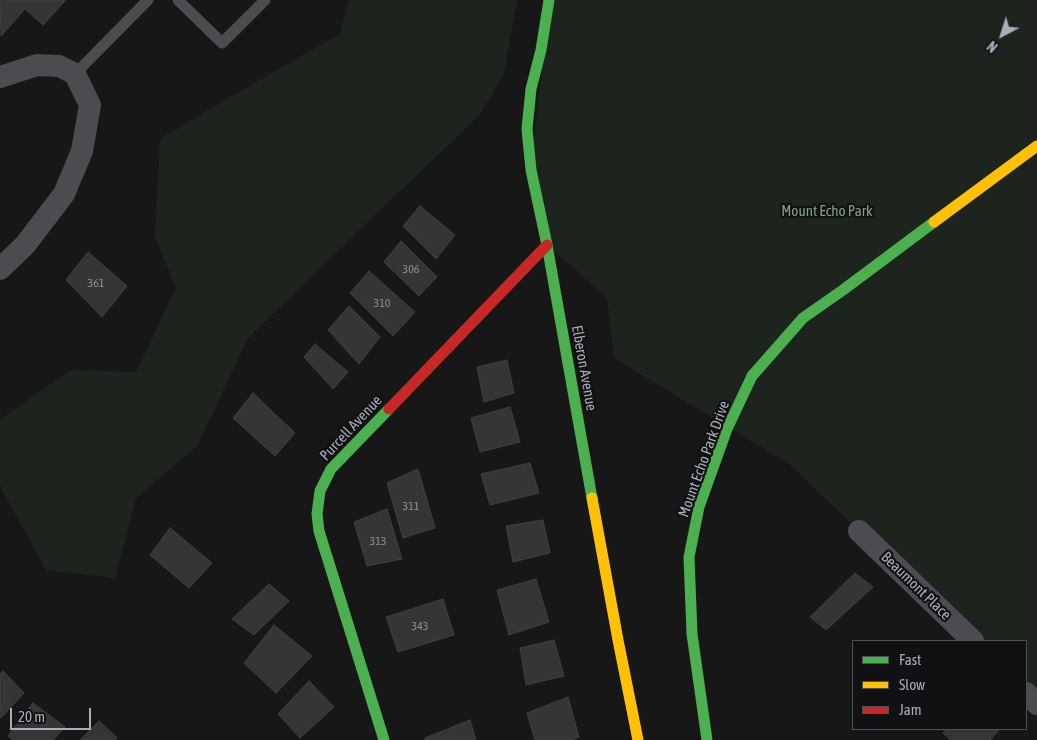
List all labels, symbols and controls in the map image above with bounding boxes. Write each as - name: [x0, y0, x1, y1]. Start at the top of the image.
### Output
- north arrow: [977, 10, 1027, 60]
- text: N: [984, 38, 1001, 55]
- park label: Mount Echo Park: [781, 202, 873, 220]
- house number: 306: [403, 262, 419, 276]
- house number: 361: [88, 276, 104, 290]
- house number: 310: [374, 296, 390, 310]
- street label: Elberon Avenue: [568, 324, 600, 412]
- street label: Purcell Avenue: [316, 392, 386, 464]
- street label: Mount Echo Park Drive: [675, 398, 733, 520]
- house number: 311: [403, 499, 419, 513]
- house number: 313: [370, 534, 386, 548]
- street label: Beaumont Place: [877, 548, 955, 624]
- house number: 343: [412, 619, 428, 633]
- legend: [852, 640, 1027, 730]
- text: Fast: [899, 651, 921, 668]
- text: Slow: [899, 676, 925, 693]
- scale bar: [12, 698, 94, 730]
- text: Jam: [899, 701, 922, 718]
- text: 20 m: [18, 708, 45, 725]

